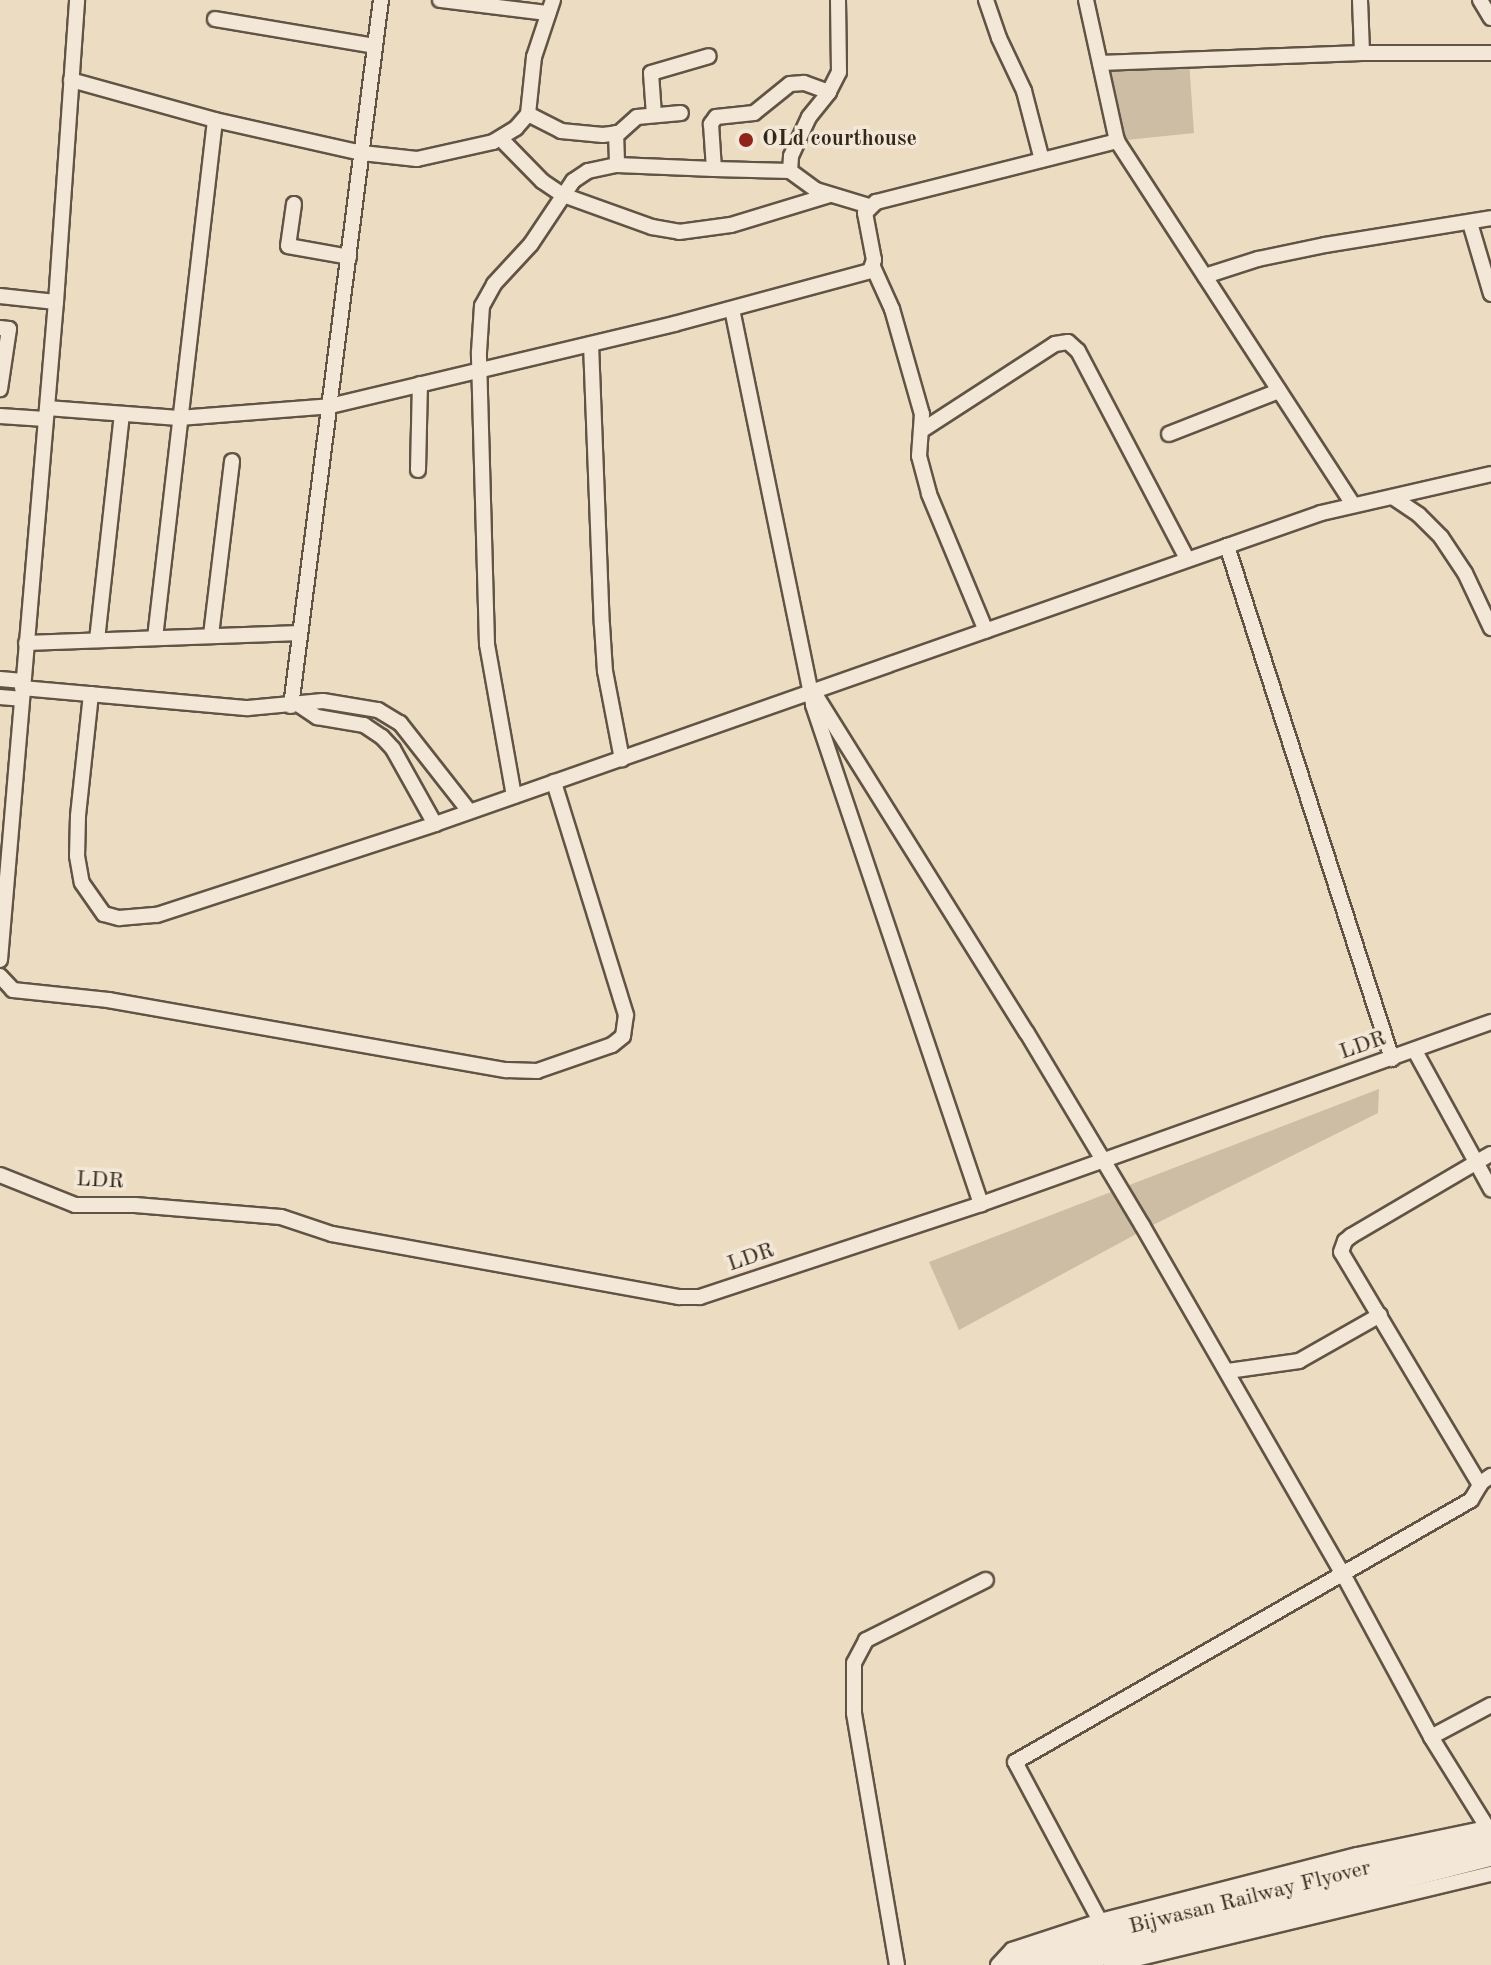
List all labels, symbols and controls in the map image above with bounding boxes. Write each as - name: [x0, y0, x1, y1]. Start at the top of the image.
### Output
- place label: OLd courthouse: [762, 127, 917, 153]
- marker: OLd courthouse: [737, 131, 755, 149]
- street label: LDR: [1336, 1026, 1390, 1066]
- street label: LDR: [76, 1167, 124, 1195]
- street label: LDR: [724, 1238, 778, 1278]
- street label: Bijwasan Railway Flyover: [1126, 1855, 1374, 1941]

